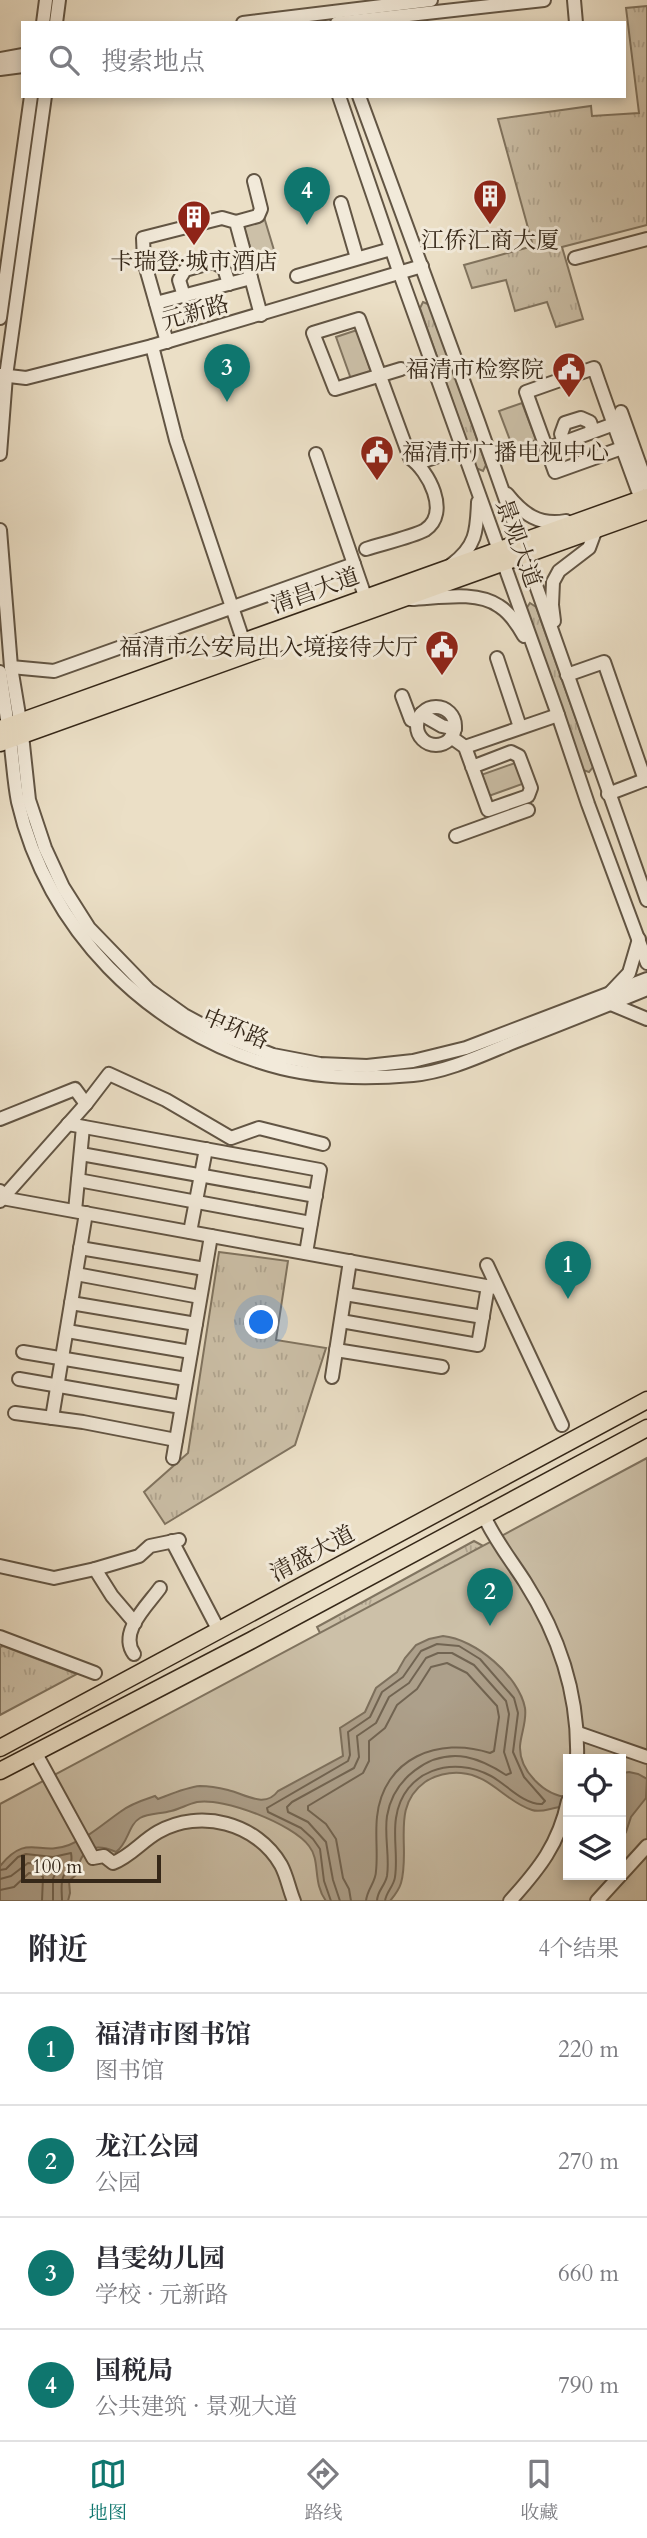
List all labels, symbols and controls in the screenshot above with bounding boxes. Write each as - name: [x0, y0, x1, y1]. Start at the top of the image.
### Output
- search box: [21, 21, 626, 98]
- icon: search: [45, 41, 83, 79]
- text: 搜索地点: [101, 44, 205, 79]
- pin: 4: [284, 167, 330, 225]
- building icon: 江侨汇商大厦: [471, 177, 509, 226]
- building icon: 卡瑞登·城市酒店: [175, 198, 213, 247]
- place label: 江侨汇商大厦: [421, 225, 559, 256]
- place label: 卡瑞登·城市酒店: [111, 246, 277, 277]
- street label: 元新路: [158, 288, 233, 337]
- pin: 3: [204, 344, 250, 402]
- public building icon: 福清市检察院: [550, 350, 588, 399]
- place label: 福清市检察院: [406, 354, 544, 385]
- public building icon: 福清市广播电视中心: [358, 433, 396, 482]
- place label: 福清市广播电视中心: [402, 437, 609, 468]
- street label: 景观大道: [488, 495, 549, 592]
- street label: 清昌大道: [267, 560, 364, 621]
- public building icon: 福清市公安局出入境接待大厅: [423, 628, 461, 677]
- place label: 福清市公安局出入境接待大厅: [119, 632, 418, 663]
- street label: 中环路: [198, 1001, 274, 1056]
- pin: 1: [545, 1241, 591, 1299]
- your location: [244, 1305, 278, 1339]
- street label: 清盛大道: [264, 1518, 360, 1589]
- pin: 2: [467, 1568, 513, 1626]
- map controls: [563, 1754, 626, 1880]
- button: locate: [563, 1754, 626, 1817]
- button: layers: [563, 1817, 626, 1880]
- scale bar: [21, 1852, 161, 1884]
- text: 100 m: [32, 1854, 82, 1880]
- text: 附近: [28, 1929, 88, 1970]
- text: 4个结果: [538, 1933, 619, 1964]
- text: 福清市图书馆: [95, 2017, 251, 2052]
- text: 1: [45, 2034, 57, 2065]
- text: 220 m: [558, 2034, 619, 2065]
- text: 图书馆: [95, 2055, 164, 2086]
- text: 龙江公园: [95, 2129, 199, 2164]
- text: 2: [45, 2146, 57, 2177]
- text: 270 m: [558, 2146, 619, 2177]
- text: 公园: [95, 2167, 141, 2198]
- text: 昌雯幼儿园: [95, 2241, 225, 2276]
- text: 3: [45, 2258, 57, 2289]
- text: 660 m: [558, 2258, 619, 2289]
- text: 学校 · 元新路: [95, 2279, 228, 2310]
- text: 国税局: [95, 2353, 173, 2388]
- text: 4: [45, 2370, 57, 2401]
- text: 790 m: [558, 2370, 619, 2401]
- text: 公共建筑 · 景观大道: [95, 2391, 297, 2422]
- tab: 地图: [89, 2455, 127, 2526]
- tab: 路线: [304, 2455, 342, 2526]
- tab: 收藏: [520, 2455, 558, 2526]

